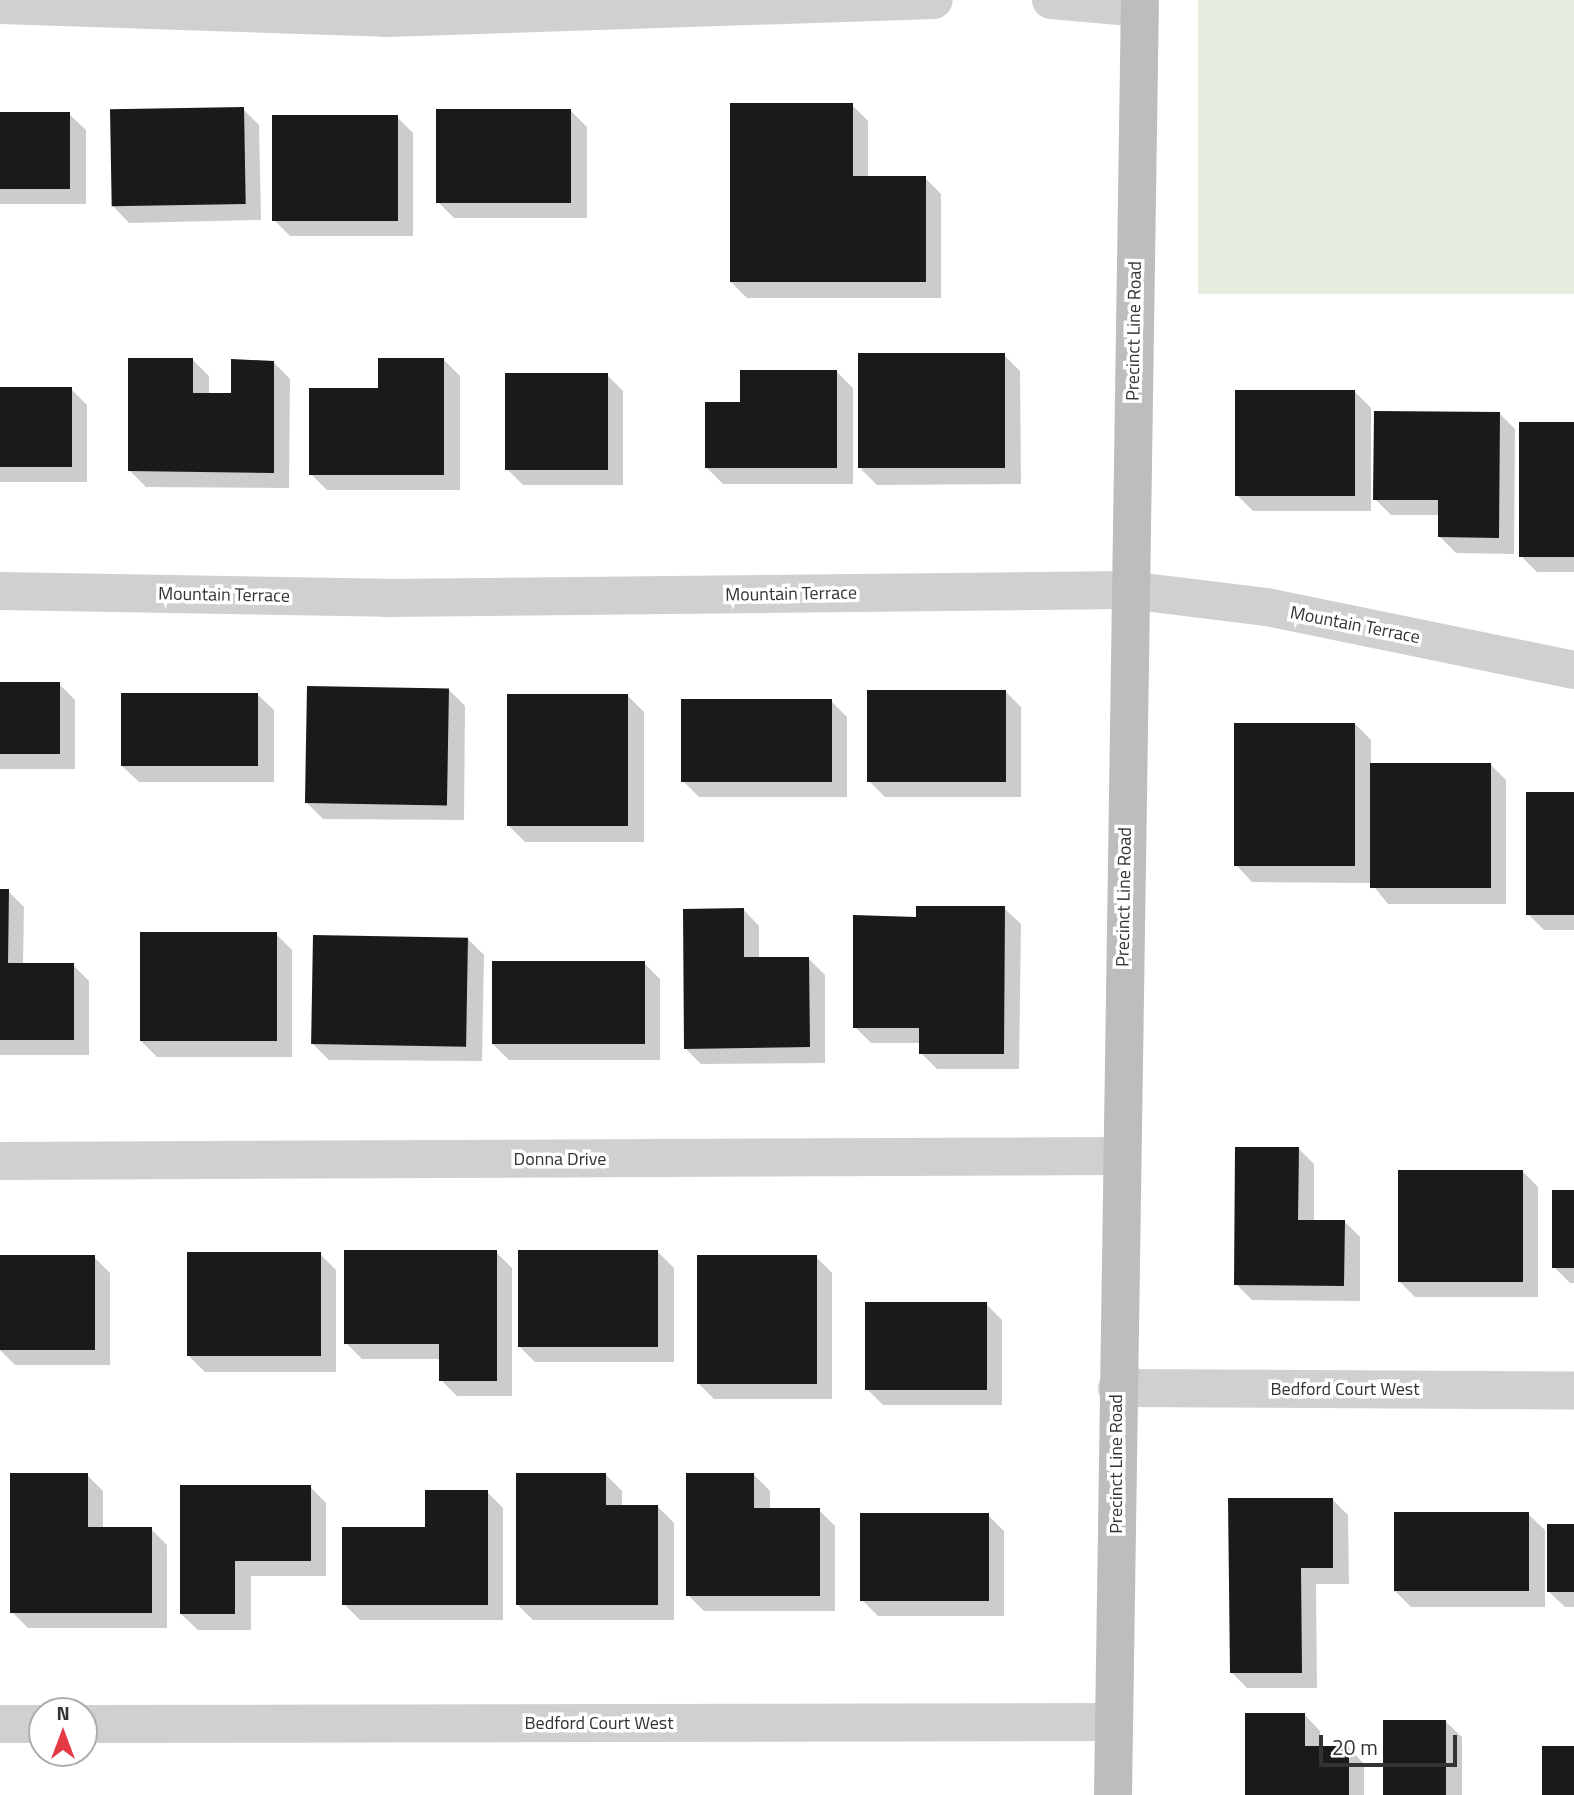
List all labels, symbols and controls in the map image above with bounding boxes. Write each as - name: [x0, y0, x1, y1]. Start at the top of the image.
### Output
- street label: Precinct Line Road: [1122, 261, 1146, 401]
- street label: Mountain Terrace: [725, 582, 857, 606]
- street label: Mountain Terrace: [158, 583, 290, 607]
- street label: Mountain Terrace: [1288, 602, 1422, 648]
- street label: Precinct Line Road: [1112, 827, 1136, 967]
- street label: Donna Drive: [514, 1148, 606, 1170]
- street label: Bedford Court West: [1270, 1378, 1420, 1400]
- street label: Precinct Line Road: [1105, 1394, 1127, 1534]
- north arrow: [28, 1697, 98, 1767]
- text: N: [56, 1698, 70, 1727]
- street label: Bedford Court West: [524, 1712, 674, 1734]
- scale bar: [1322, 1722, 1460, 1766]
- text: 20 m: [1332, 1731, 1378, 1763]

